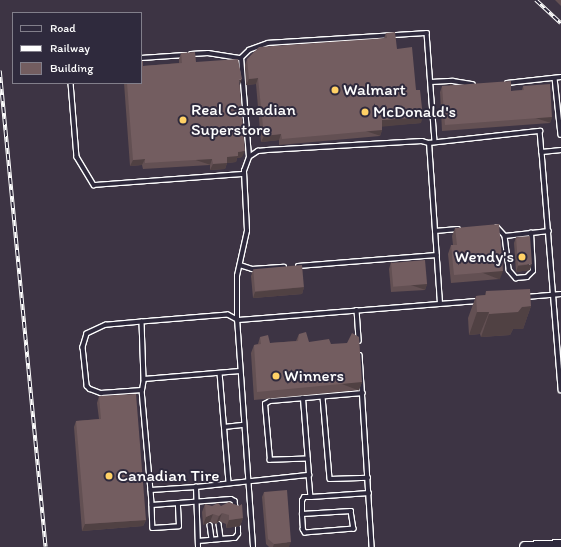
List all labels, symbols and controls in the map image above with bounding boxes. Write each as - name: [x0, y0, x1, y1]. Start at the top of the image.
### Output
- legend: [12, 12, 142, 84]
- text: Road: [50, 21, 76, 35]
- text: Railway: [50, 41, 90, 55]
- text: Building: [50, 61, 93, 75]
- place label: Walmart: [343, 80, 406, 100]
- marker: Walmart: [330, 85, 340, 95]
- place label: Real Canadian Superstore: [191, 100, 296, 140]
- place label: McDonald's: [373, 102, 456, 122]
- marker: McDonald's: [360, 107, 370, 117]
- marker: Real Canadian Superstore: [178, 115, 188, 125]
- place label: Wendy's: [454, 247, 514, 267]
- marker: Wendy's: [517, 252, 527, 262]
- place label: Winners: [284, 366, 344, 386]
- marker: Winners: [271, 371, 281, 381]
- place label: Canadian Tire: [117, 466, 219, 486]
- marker: Canadian Tire: [104, 471, 114, 481]

